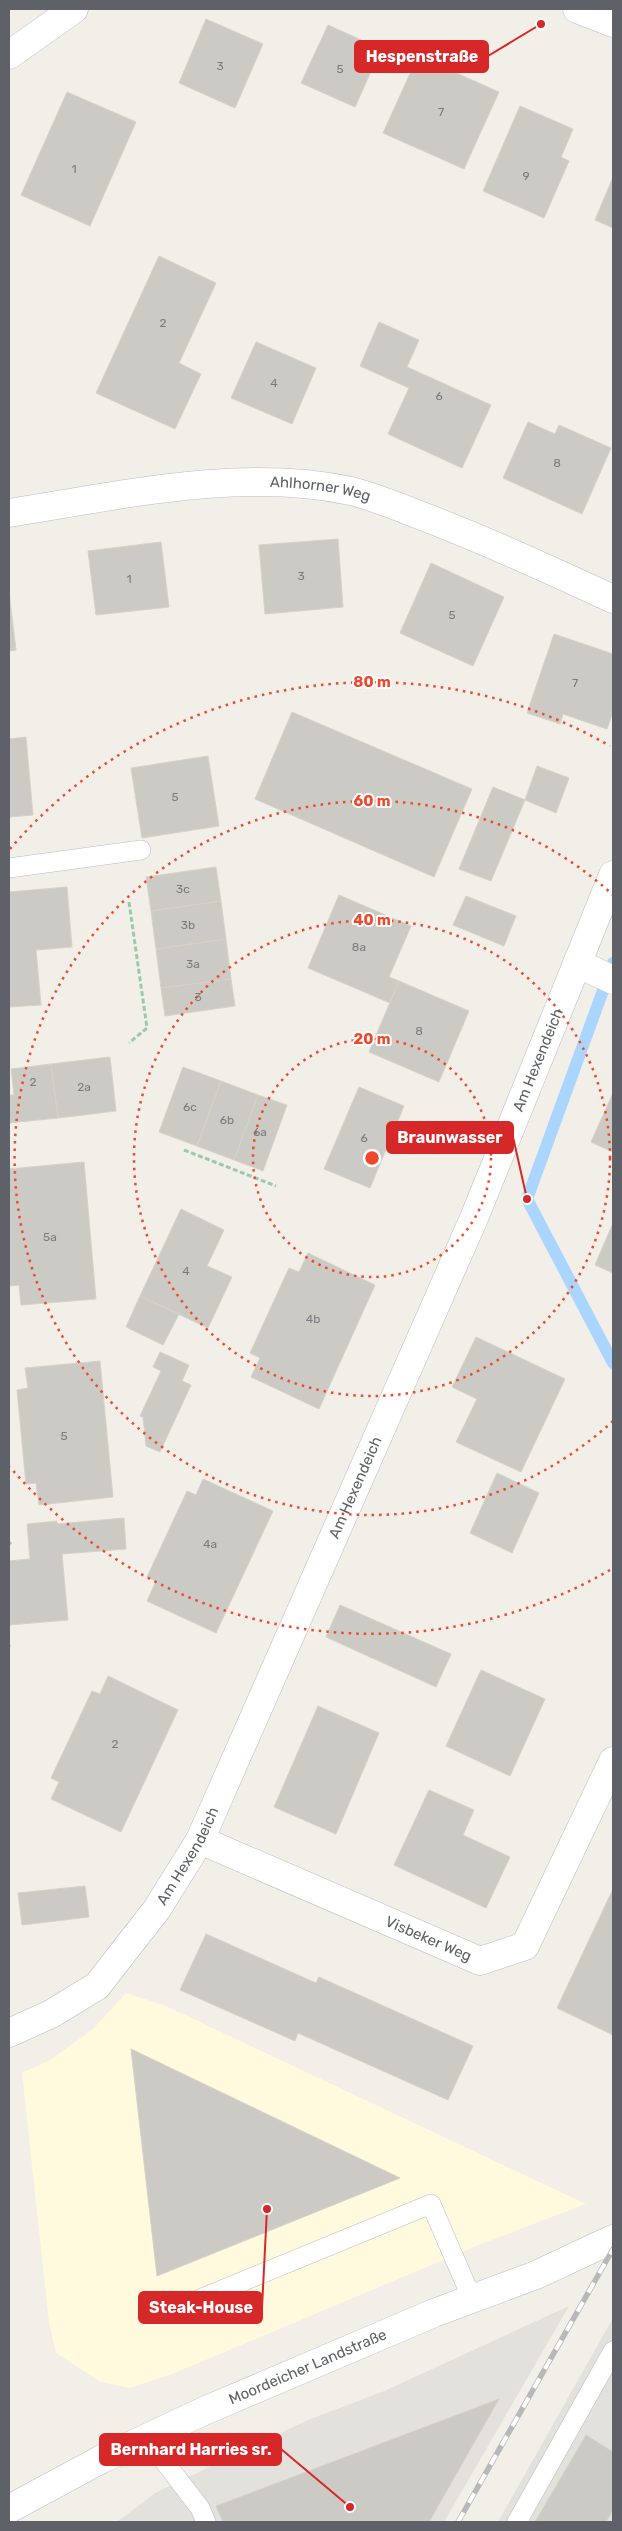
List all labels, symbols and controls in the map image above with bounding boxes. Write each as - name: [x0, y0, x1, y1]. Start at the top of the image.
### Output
- callout: Hespenstraße: [355, 41, 488, 72]
- text: Hespenstraße: [366, 47, 478, 66]
- house number: 3: [216, 59, 224, 73]
- house number: 5: [336, 62, 344, 76]
- house number: 7: [438, 105, 444, 119]
- house number: 1: [71, 162, 77, 176]
- house number: 9: [522, 169, 530, 183]
- house number: 2: [159, 316, 167, 330]
- house number: 4: [270, 376, 278, 390]
- house number: 6: [435, 389, 443, 403]
- house number: 8: [553, 456, 561, 470]
- street label: Ahlhorner Weg: [270, 473, 373, 505]
- house number: 3: [297, 569, 305, 583]
- house number: 1: [126, 572, 132, 586]
- house number: 5: [448, 608, 456, 622]
- text: 80 m: [353, 673, 391, 691]
- house number: 7: [572, 676, 578, 690]
- house number: 5: [171, 790, 179, 804]
- text: 60 m: [354, 792, 390, 810]
- house number: 3c: [176, 882, 190, 896]
- text: 40 m: [353, 911, 391, 929]
- house number: 3b: [181, 918, 195, 932]
- house number: 8a: [352, 940, 366, 954]
- house number: 3a: [186, 957, 200, 971]
- house number: 3: [194, 990, 202, 1004]
- street label: Am Hexendeich: [509, 1006, 567, 1114]
- house number: 8: [415, 1024, 423, 1038]
- text: 20 m: [354, 1030, 390, 1048]
- house number: 2: [29, 1075, 37, 1089]
- house number: 2a: [77, 1080, 91, 1094]
- house number: 6c: [183, 1100, 197, 1114]
- house number: 6b: [220, 1113, 234, 1127]
- callout: Braunwasser: [387, 1122, 513, 1153]
- house number: 6a: [253, 1125, 267, 1139]
- text: Braunwasser: [397, 1128, 503, 1147]
- house number: 6: [360, 1131, 368, 1145]
- centre of rings: [363, 1149, 381, 1167]
- house number: 5a: [43, 1230, 57, 1244]
- house number: 4: [182, 1264, 190, 1278]
- house number: 4b: [306, 1312, 320, 1326]
- house number: 5: [60, 1429, 68, 1443]
- street label: Am Hexendeich: [325, 1434, 386, 1541]
- house number: 4a: [203, 1537, 217, 1551]
- house number: 2: [111, 1737, 119, 1751]
- street label: Am Hexendeich: [153, 1804, 222, 1908]
- street label: Visbeker Weg: [383, 1912, 474, 1965]
- callout: Steak-House: [139, 2292, 262, 2323]
- text: Steak-House: [149, 2298, 253, 2317]
- street label: Moordeicher Landstraße: [226, 2325, 389, 2408]
- callout: Bernhard Harries sr.: [100, 2434, 281, 2465]
- text: Bernhard Harries sr.: [111, 2440, 271, 2459]

